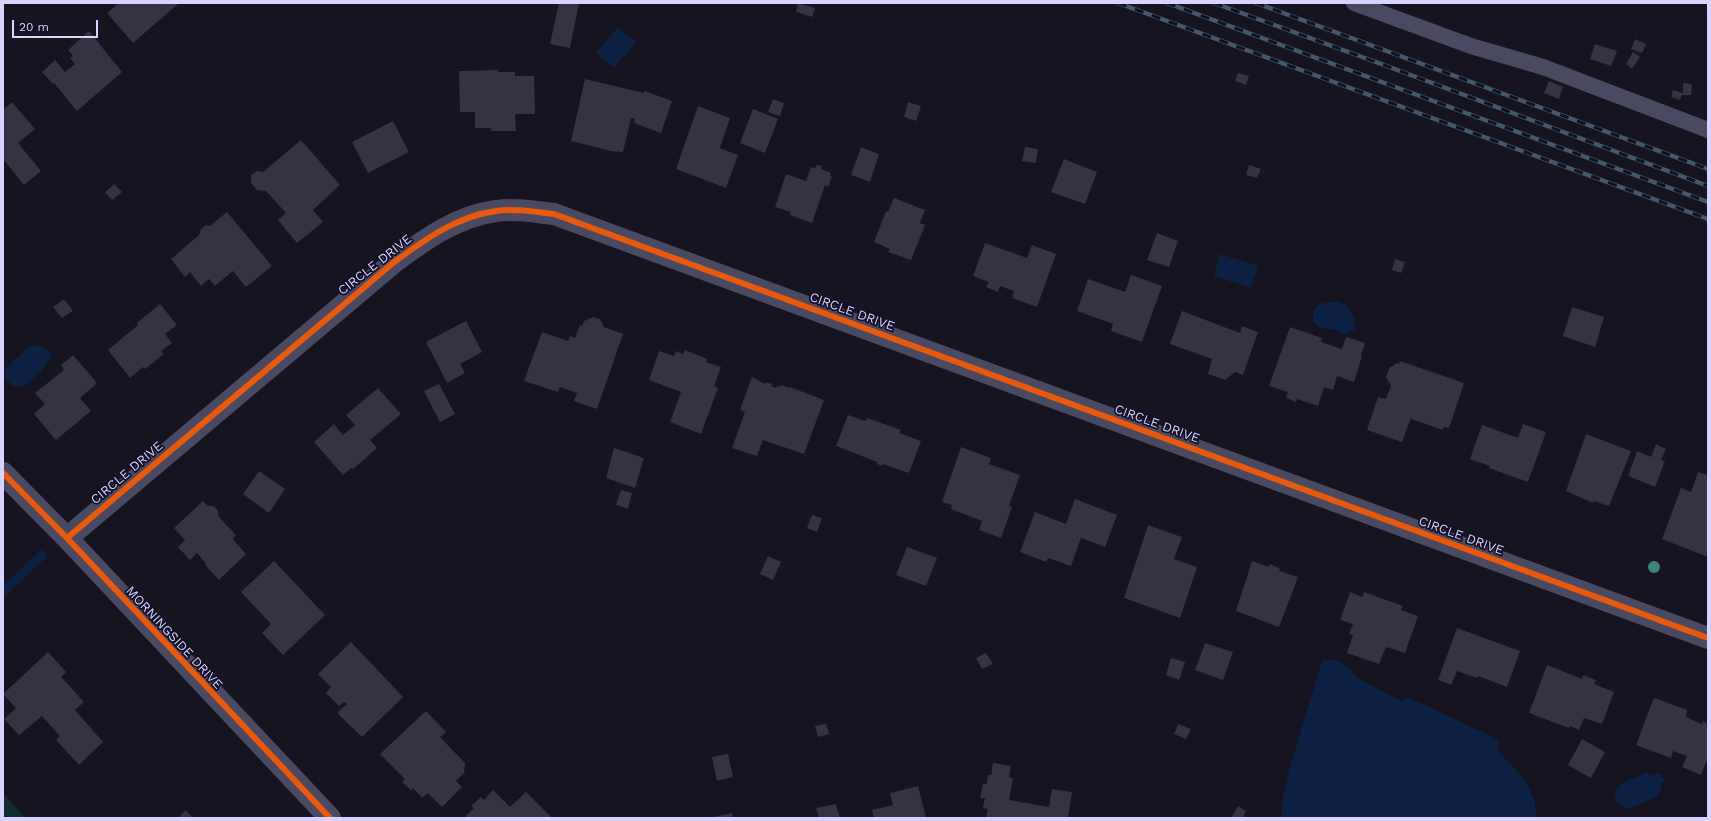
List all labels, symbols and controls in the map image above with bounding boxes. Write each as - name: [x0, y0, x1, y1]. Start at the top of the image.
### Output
- scale bar: [14, 12, 100, 38]
- text: 20 m: [19, 20, 49, 34]
- street label: CIRCLE DRIVE: [335, 231, 415, 299]
- street label: CIRCLE DRIVE: [807, 289, 897, 335]
- street label: CIRCLE DRIVE: [1112, 401, 1202, 447]
- street label: CIRCLE DRIVE: [88, 438, 166, 508]
- street label: CIRCLE DRIVE: [1416, 513, 1506, 559]
- street label: MORNINGSIDE DRIVE: [122, 583, 226, 693]

